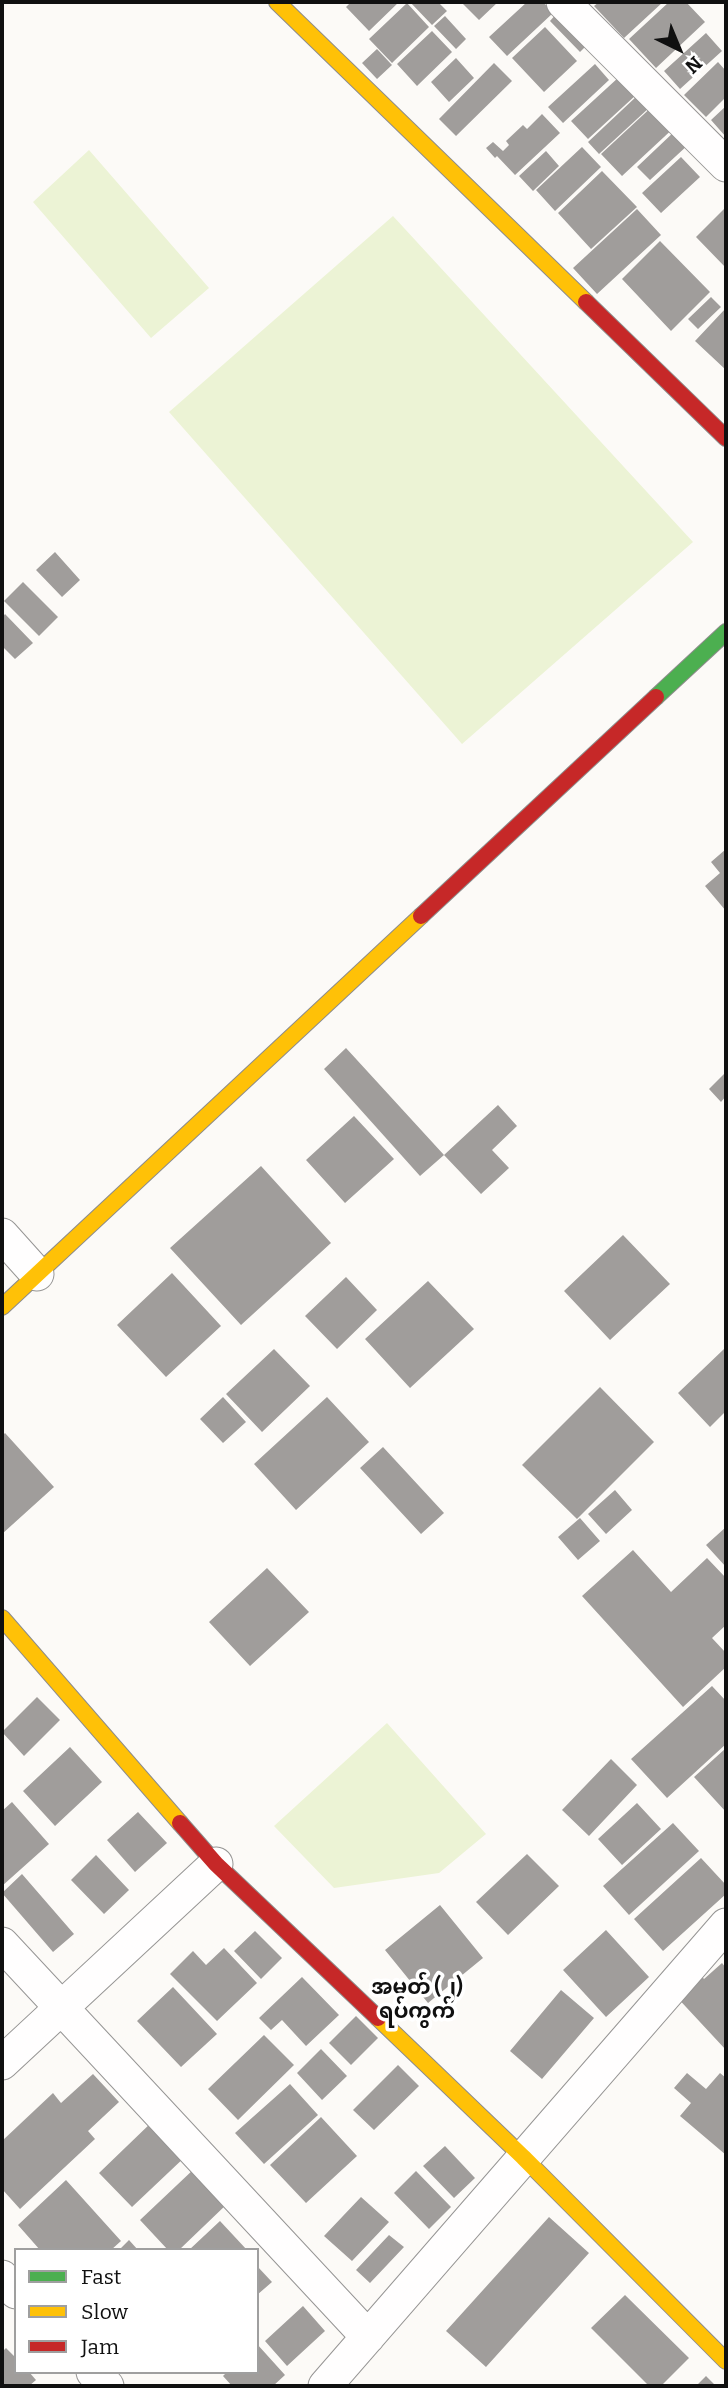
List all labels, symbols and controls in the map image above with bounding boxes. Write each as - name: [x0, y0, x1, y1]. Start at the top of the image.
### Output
- north arrow: [644, 14, 714, 84]
- text: N: [680, 51, 707, 78]
- district label: အမှတ် (၂) ရပ်ကွက်: [371, 1975, 463, 2025]
- legend: [14, 2248, 259, 2374]
- text: Fast: [81, 2264, 121, 2290]
- text: Slow: [81, 2299, 128, 2325]
- text: Jam: [81, 2334, 119, 2360]

